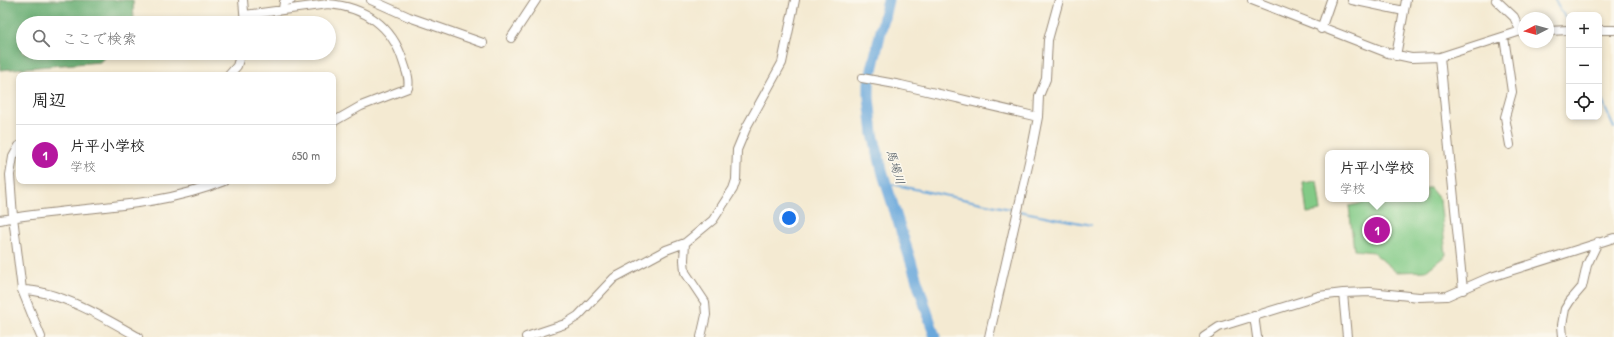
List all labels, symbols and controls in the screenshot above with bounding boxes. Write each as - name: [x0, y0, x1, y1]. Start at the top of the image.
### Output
- north arrow: [1518, 12, 1554, 48]
- map controls: [1566, 12, 1602, 120]
- button: +: [1566, 12, 1602, 48]
- search box: [16, 16, 336, 60]
- icon: search: [30, 27, 52, 49]
- text: ここで検索: [62, 28, 137, 49]
- button: −: [1566, 48, 1602, 84]
- button: locate: [1566, 84, 1602, 120]
- text: 周辺: [32, 88, 66, 111]
- text: 片平小学校: [70, 135, 145, 156]
- text: 1: [43, 146, 47, 164]
- text: 650 m: [292, 146, 320, 164]
- water label: 馬場川: [883, 147, 909, 187]
- popup: [1325, 150, 1429, 202]
- text: 学校: [70, 157, 96, 175]
- text: 片平小学校: [1339, 157, 1415, 178]
- text: 学校: [1339, 179, 1366, 197]
- your location: [779, 208, 799, 228]
- pin: 1: [1364, 215, 1390, 245]

